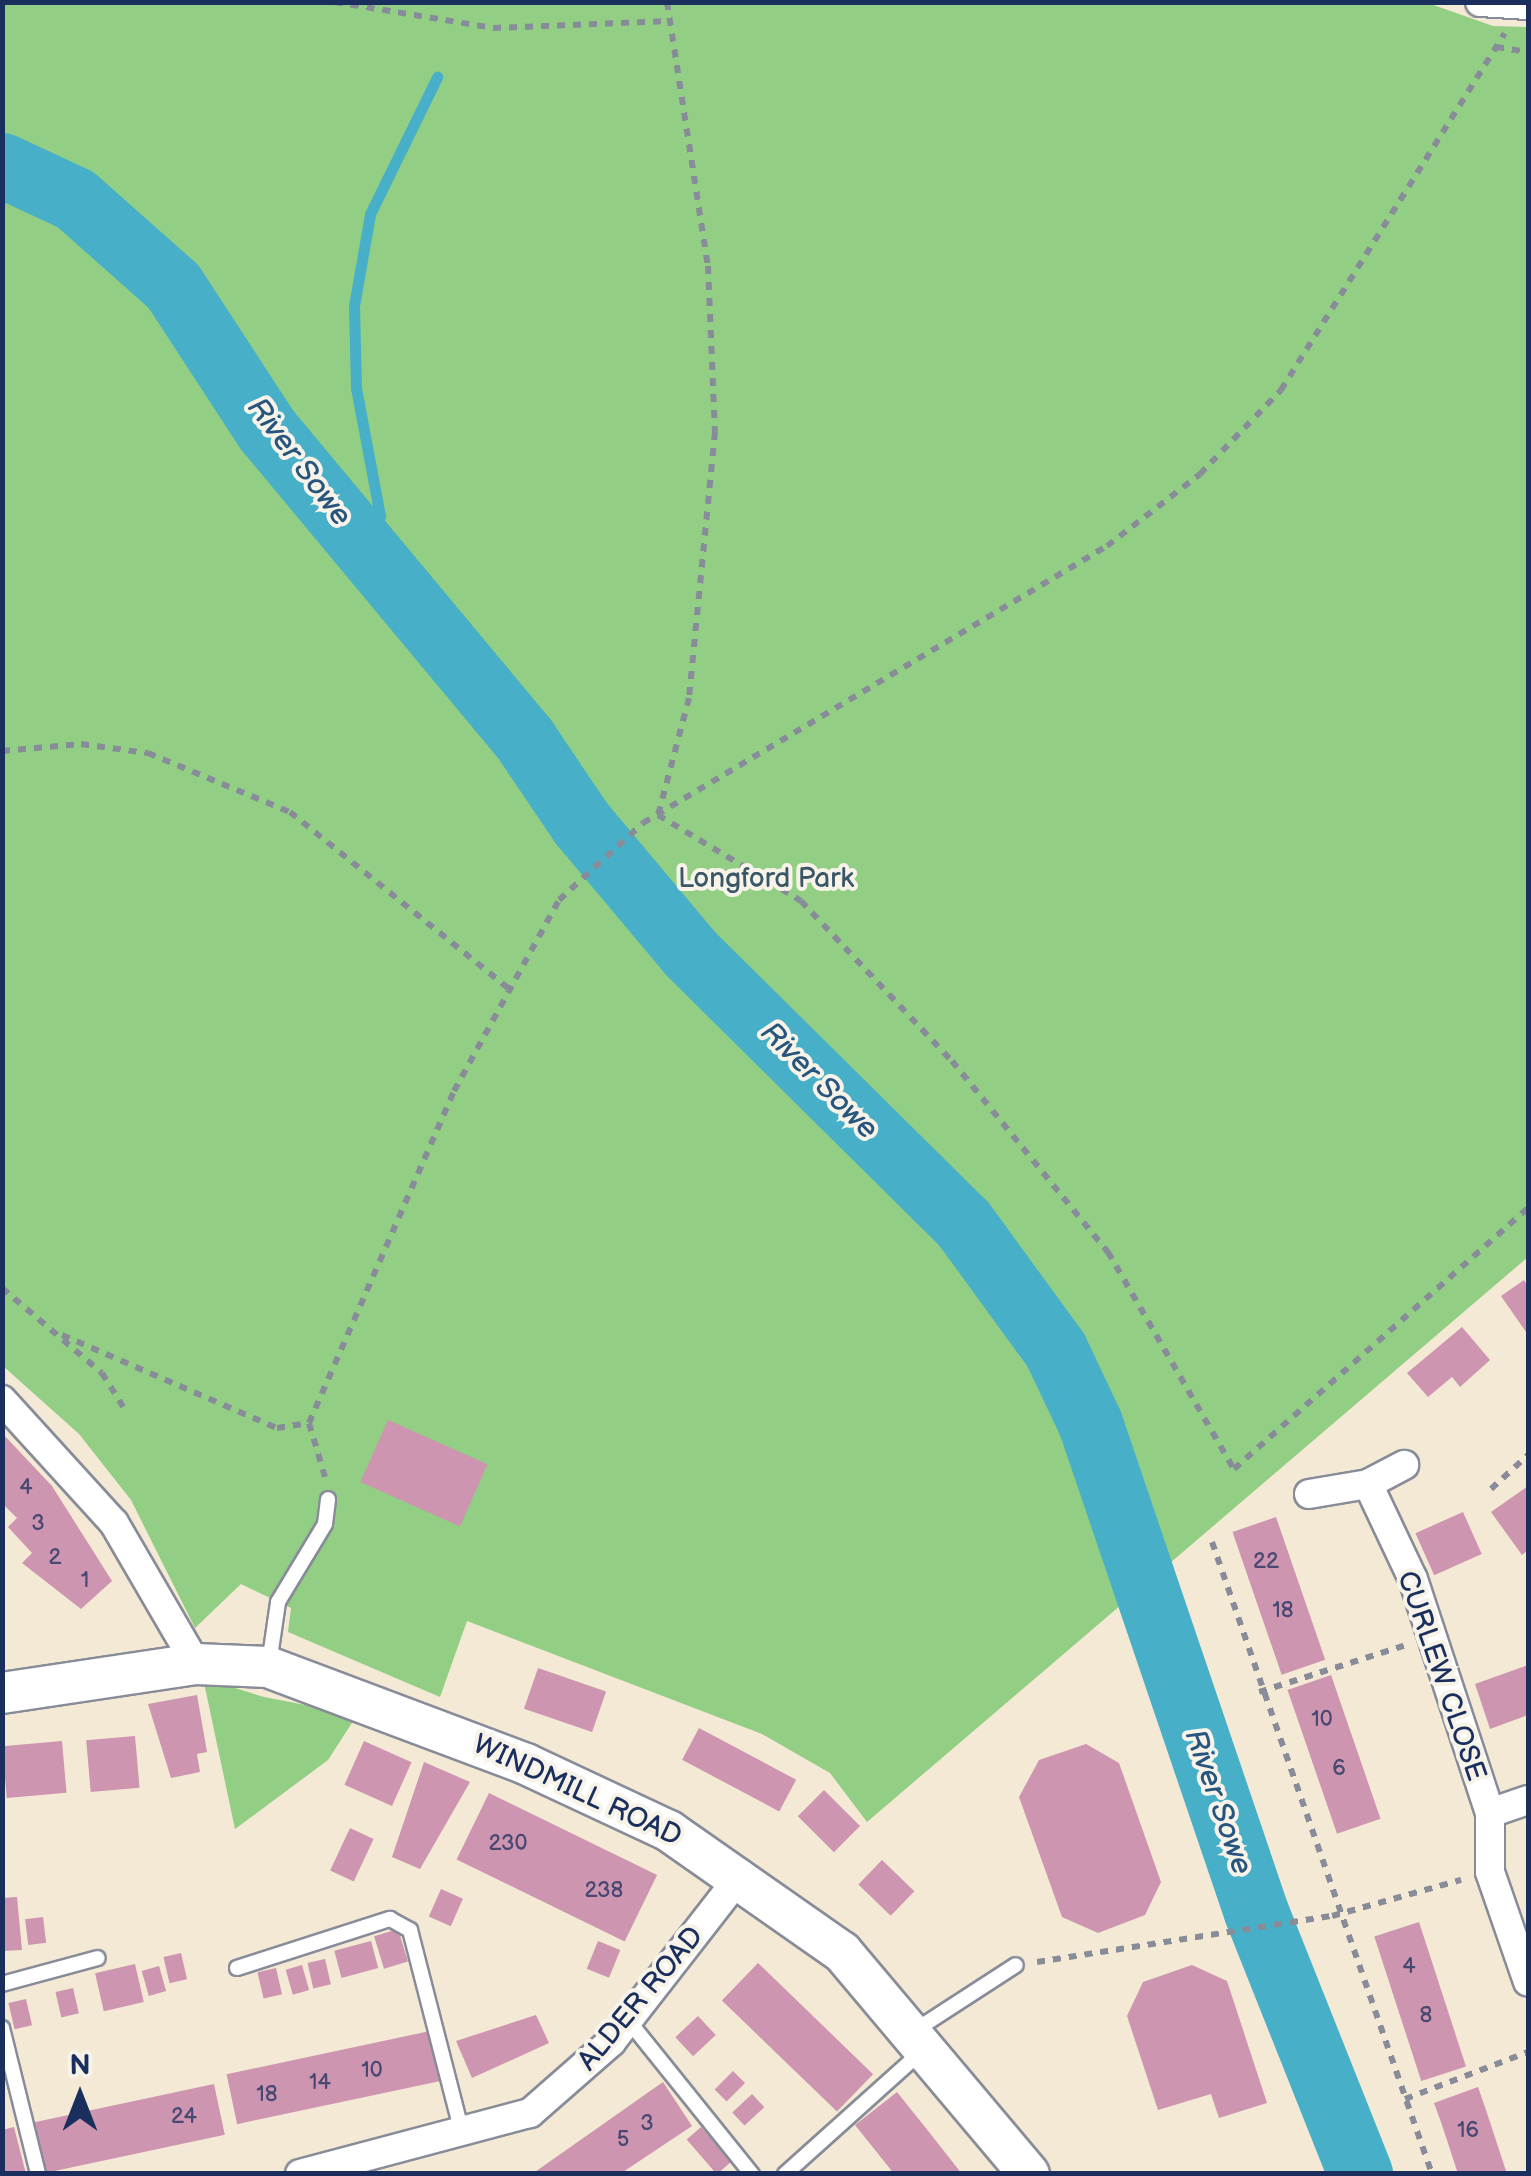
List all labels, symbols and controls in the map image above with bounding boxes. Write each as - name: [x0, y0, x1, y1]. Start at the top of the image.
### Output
- water label: River Sowe: [239, 391, 359, 533]
- park label: Longford Park: [678, 862, 854, 896]
- water label: River Sowe: [753, 1015, 885, 1147]
- house number: 4: [19, 1475, 33, 1501]
- house number: 3: [31, 1511, 45, 1537]
- house number: 2: [49, 1545, 61, 1571]
- house number: 22: [1253, 1549, 1279, 1575]
- street label: CURLEW CLOSE: [1389, 1567, 1493, 1785]
- house number: 1: [81, 1568, 89, 1594]
- house number: 18: [1272, 1598, 1294, 1624]
- house number: 10: [1311, 1707, 1333, 1733]
- water label: River Sowe: [1176, 1724, 1260, 1880]
- street label: WINDMILL ROAD: [467, 1728, 687, 1854]
- house number: 6: [1332, 1756, 1346, 1782]
- house number: 230: [488, 1831, 528, 1857]
- house number: 238: [585, 1878, 623, 1904]
- street label: ALDER ROAD: [571, 1920, 711, 2078]
- house number: 4: [1402, 1954, 1416, 1980]
- house number: 8: [1420, 2003, 1432, 2029]
- north arrow: [30, 2046, 130, 2146]
- text: N: [69, 2049, 91, 2082]
- house number: 10: [361, 2058, 383, 2084]
- house number: 14: [309, 2070, 331, 2096]
- house number: 18: [256, 2082, 278, 2108]
- house number: 24: [171, 2104, 197, 2130]
- house number: 3: [640, 2111, 654, 2137]
- house number: 16: [1457, 2118, 1479, 2144]
- house number: 5: [617, 2127, 629, 2153]

